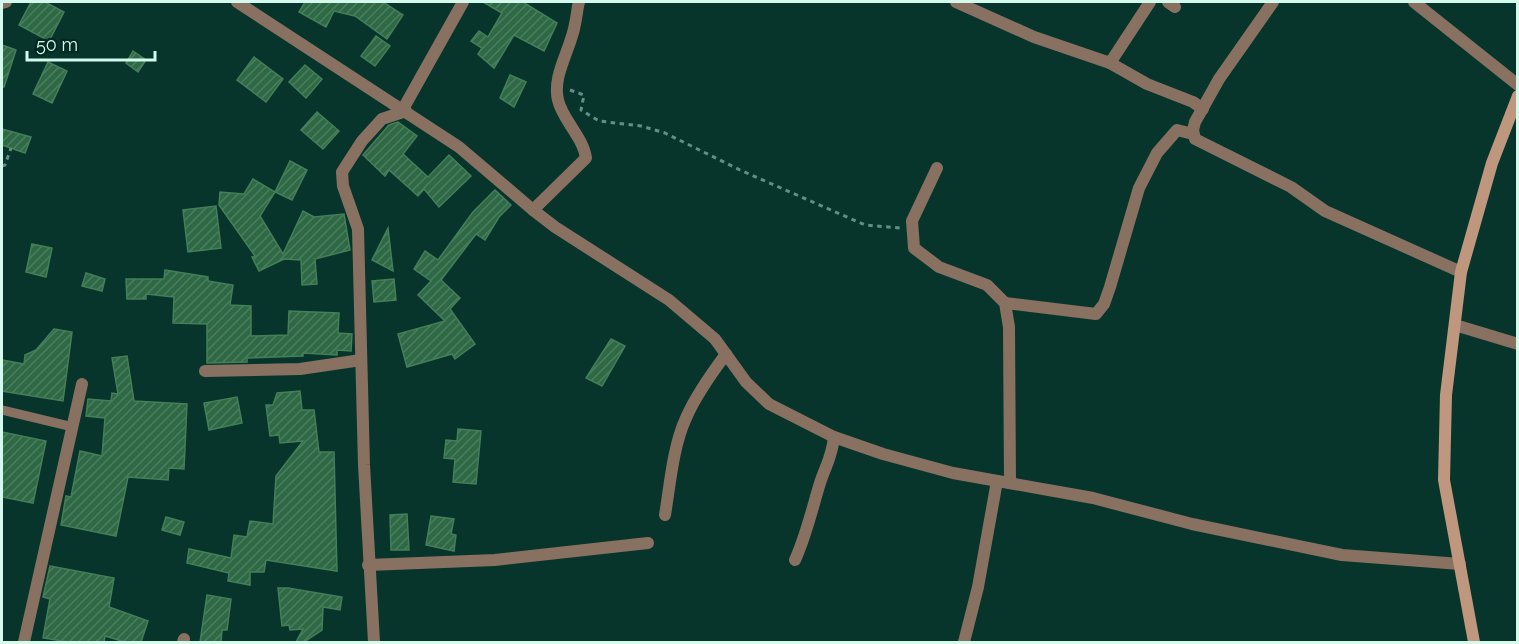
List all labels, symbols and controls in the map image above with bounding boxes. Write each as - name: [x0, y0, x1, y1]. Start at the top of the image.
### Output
- scale bar: [27, 24, 154, 62]
- text: 50 m: [36, 34, 78, 55]

